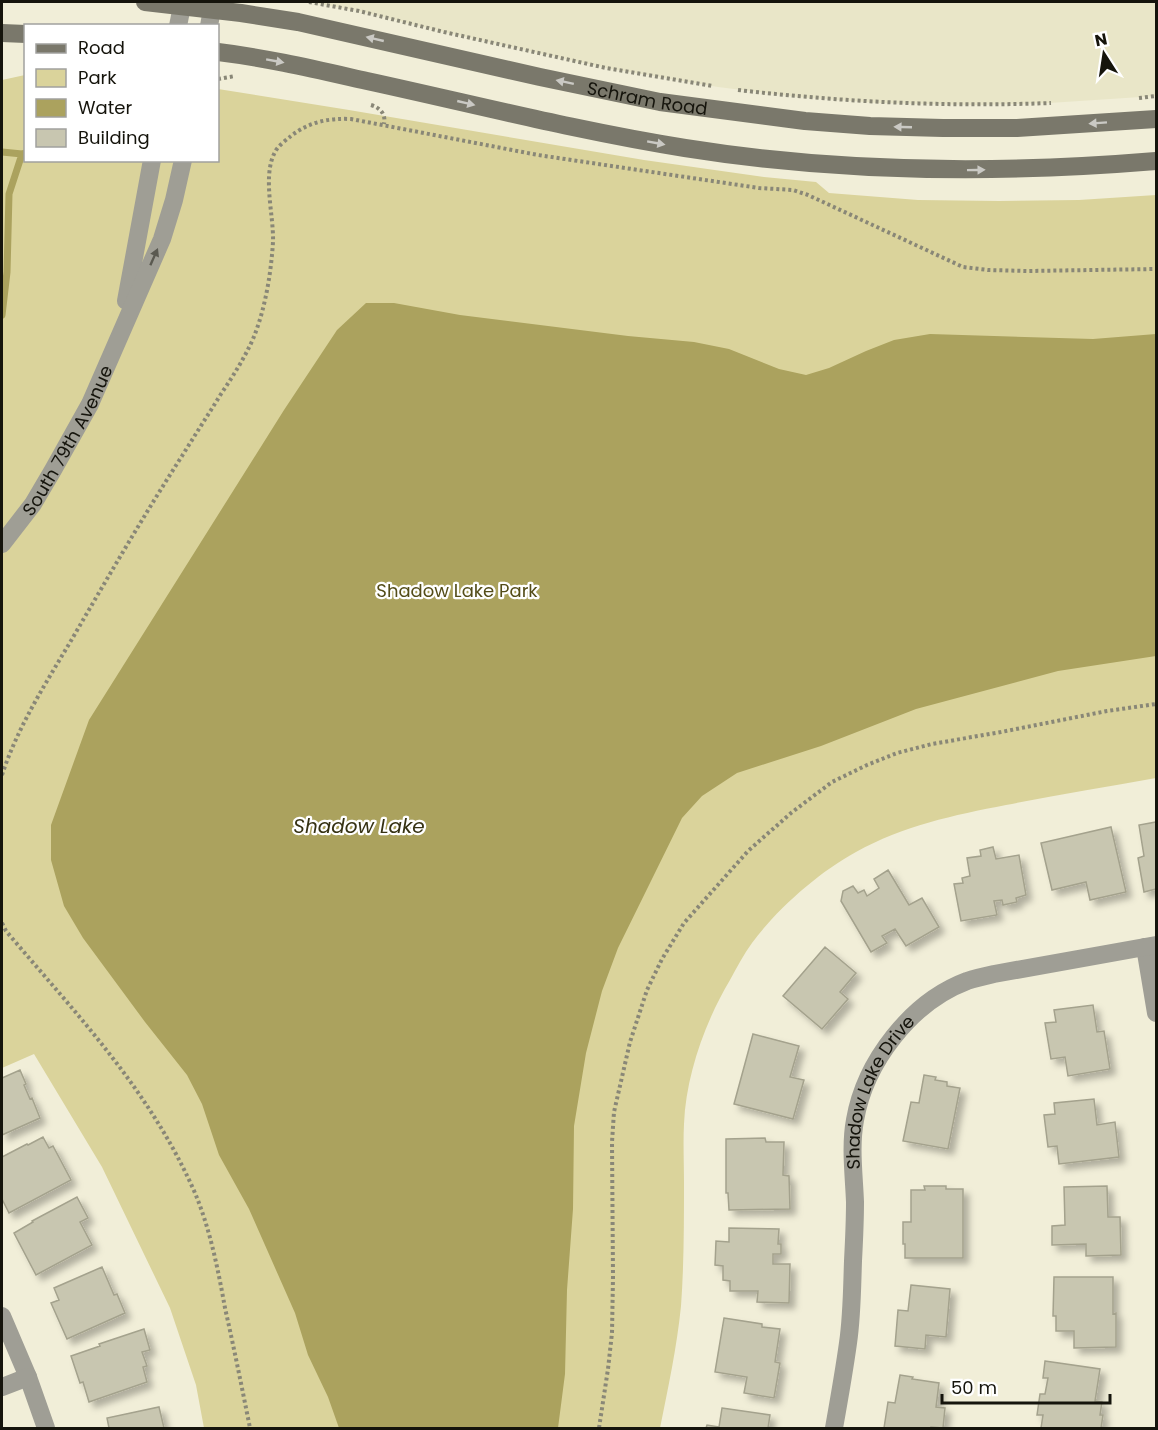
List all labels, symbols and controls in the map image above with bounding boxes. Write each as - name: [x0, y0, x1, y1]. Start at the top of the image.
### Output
- legend: [24, 24, 219, 162]
- north arrow: [1074, 24, 1134, 84]
- text: N: [1093, 27, 1109, 52]
- one-way arrow: [365, 34, 384, 44]
- text: Road: [78, 35, 125, 60]
- one-way arrow: [266, 57, 285, 66]
- text: Park: [78, 65, 117, 90]
- street label: Schram Road: [585, 75, 709, 121]
- one-way arrow: [555, 77, 574, 86]
- text: Water: [78, 95, 132, 120]
- one-way arrow: [456, 99, 475, 108]
- one-way arrow: [1089, 119, 1108, 128]
- one-way arrow: [894, 123, 913, 132]
- text: Building: [78, 125, 150, 150]
- one-way arrow: [647, 139, 666, 148]
- one-way arrow: [966, 165, 985, 175]
- one-way arrow: [149, 247, 159, 265]
- street label: South 79th Avenue: [16, 361, 118, 521]
- park label: Shadow Lake Park: [376, 578, 538, 603]
- water label: Shadow Lake: [293, 812, 425, 840]
- street label: Shadow Lake Drive: [840, 1009, 920, 1170]
- scale bar: [942, 1367, 1110, 1405]
- text: 50 m: [951, 1375, 997, 1400]

